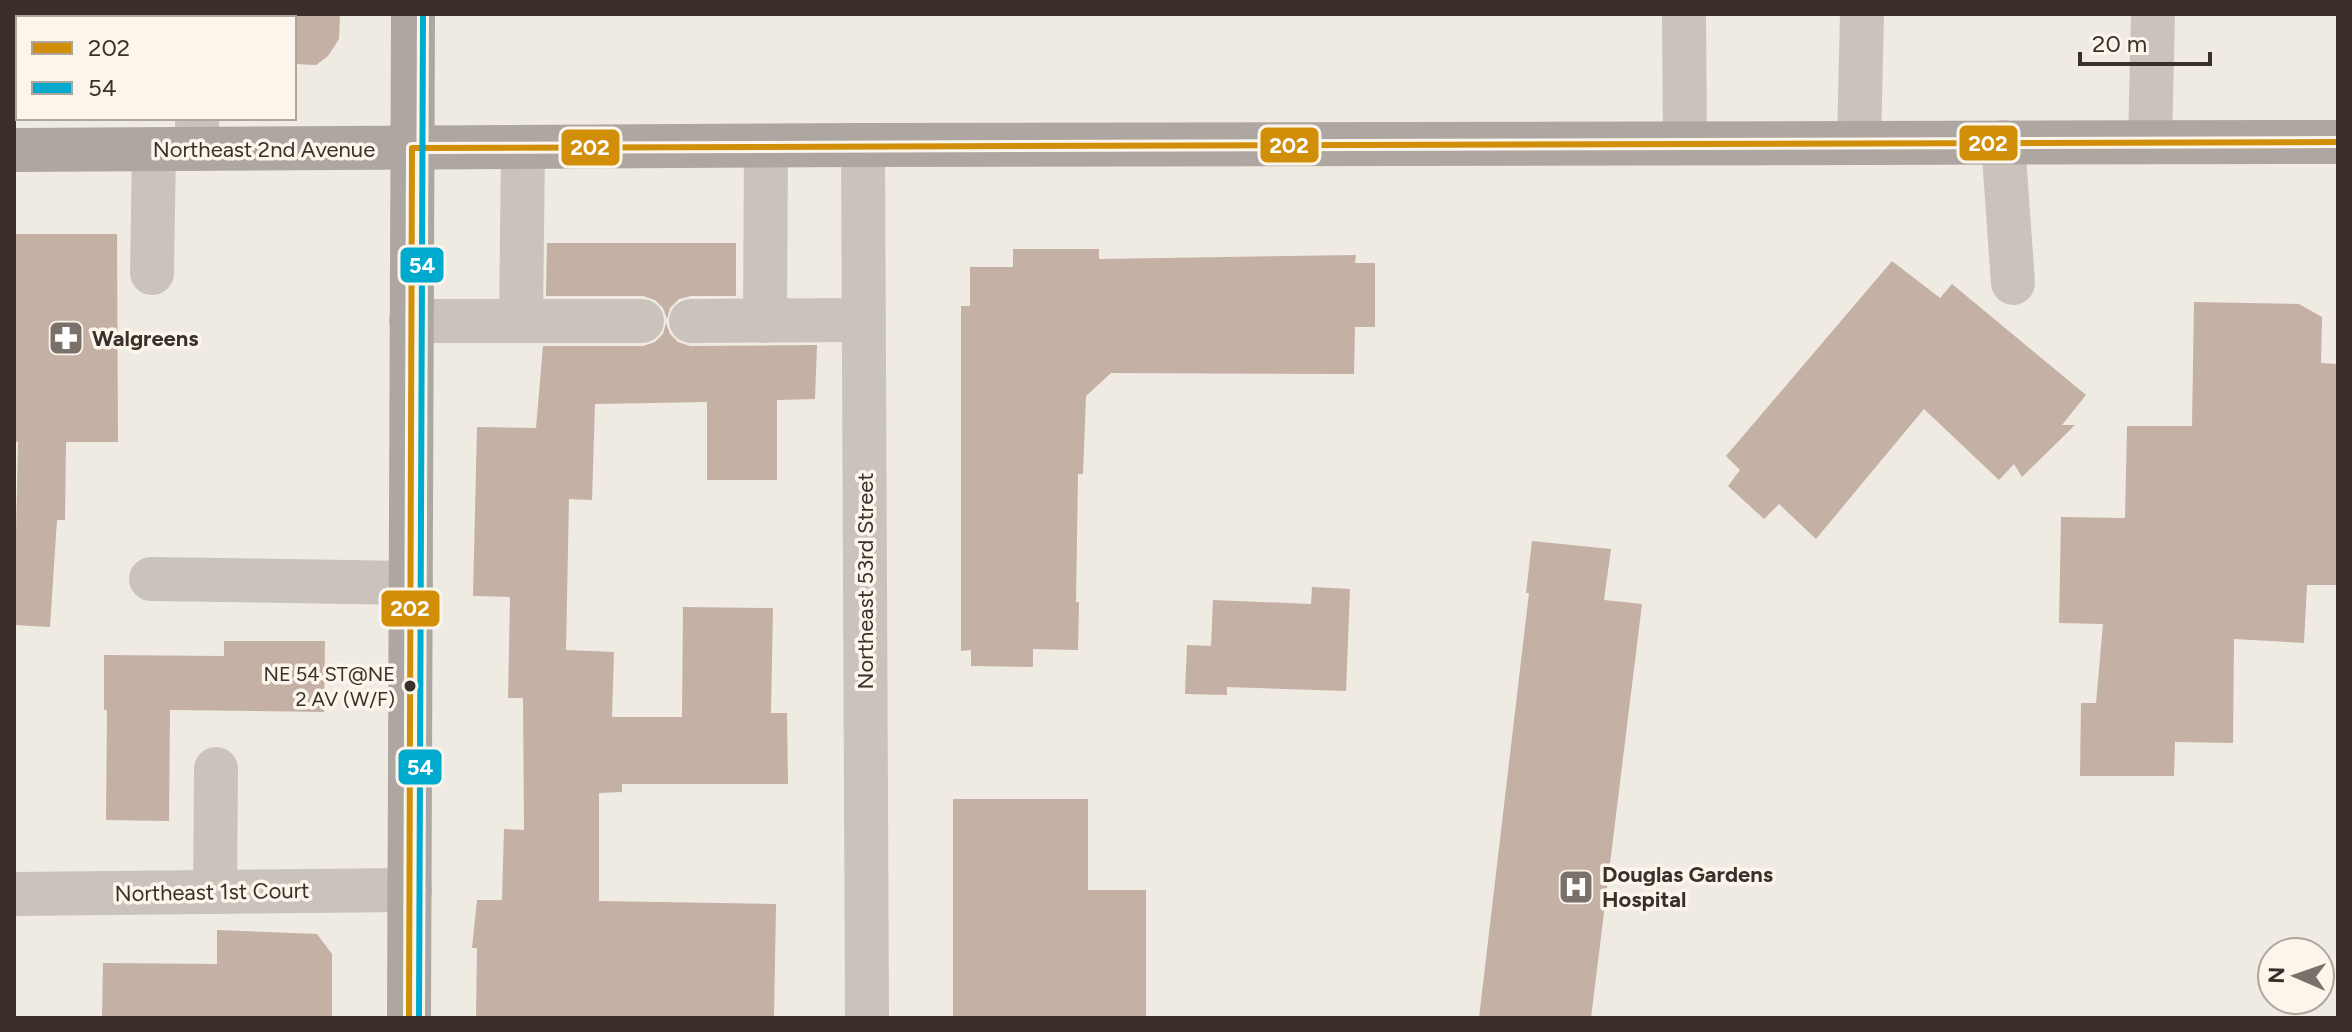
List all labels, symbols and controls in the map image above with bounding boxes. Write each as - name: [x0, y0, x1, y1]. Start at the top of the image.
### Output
- legend: [16, 16, 296, 120]
- scale bar: [2080, 16, 2210, 66]
- text: 20 m: [2092, 29, 2147, 58]
- text: 202: [88, 33, 130, 62]
- text: 54: [88, 73, 117, 102]
- line badge: 202: [1958, 124, 2019, 162]
- line badge: 202: [1259, 126, 1320, 164]
- line badge: 202: [560, 128, 621, 167]
- text: 202: [1968, 130, 2008, 157]
- text: 202: [1269, 132, 1309, 159]
- text: 202: [570, 134, 610, 161]
- street label: Northeast 2nd Avenue: [153, 136, 375, 163]
- line badge: 54: [399, 246, 445, 284]
- text: 54: [409, 252, 435, 279]
- pharmacy icon: Walgreens: [47, 319, 85, 357]
- place label: Walgreens: [92, 325, 199, 352]
- street label: Northeast 53rd Street: [852, 472, 879, 690]
- line badge: 202: [380, 589, 441, 628]
- text: 202: [390, 595, 430, 622]
- place label: NE 54 ST@NE 2 AV (W/F): [263, 662, 395, 711]
- marker: NE 54 ST@NE 2 AV (W/F): [402, 678, 418, 694]
- line badge: 54: [397, 748, 443, 786]
- text: 54: [407, 754, 433, 781]
- place label: Douglas Gardens Hospital: [1602, 861, 1773, 913]
- hospital icon: Douglas Gardens Hospital: [1557, 868, 1595, 906]
- street label: Northeast 1st Court: [114, 877, 310, 907]
- north arrow: [2256, 936, 2336, 1016]
- text: N: [2263, 966, 2290, 984]

